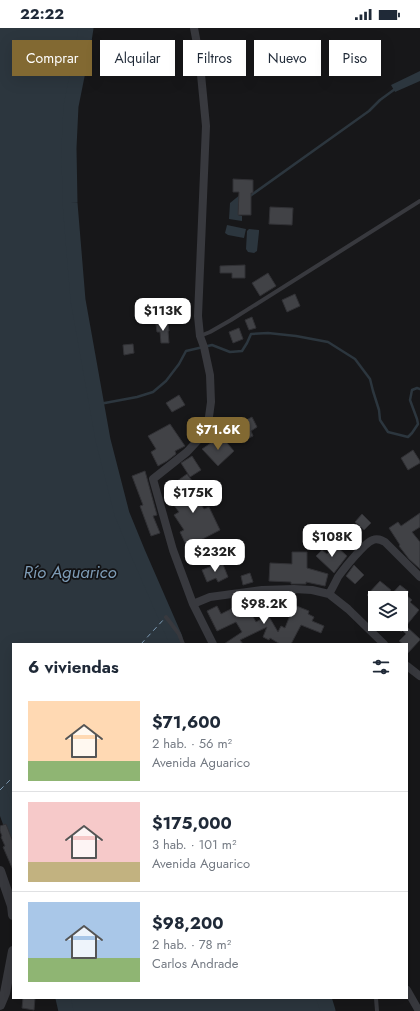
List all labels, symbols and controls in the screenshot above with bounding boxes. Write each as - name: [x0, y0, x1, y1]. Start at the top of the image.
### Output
- text: 22:22: [20, 3, 64, 25]
- chip: Comprar: [12, 40, 92, 76]
- chip: Alquilar: [100, 40, 175, 76]
- chip: Filtros: [183, 40, 246, 76]
- chip: Nuevo: [254, 40, 321, 76]
- chip: Piso: [329, 40, 381, 76]
- pin: $113K: [135, 298, 191, 332]
- text: $113K: [144, 301, 182, 320]
- pin: $71.6K: [185, 417, 251, 451]
- text: $71.6K: [196, 420, 240, 439]
- pin: $175K: [165, 480, 221, 514]
- text: $175K: [173, 483, 213, 502]
- pin: $108K: [304, 524, 360, 558]
- text: $108K: [312, 527, 352, 546]
- pin: $232K: [187, 539, 243, 573]
- text: $232K: [194, 542, 236, 561]
- water label: Río Aguarico: [24, 560, 116, 584]
- pin: $98.2K: [231, 591, 297, 625]
- map controls: [368, 591, 408, 631]
- button: layers: [368, 591, 408, 631]
- text: $98.2K: [241, 594, 287, 613]
- text: 6 viviendas: [28, 655, 119, 679]
- icon: filters: [370, 656, 392, 678]
- text: $71,600: [152, 710, 221, 734]
- icon: home: [60, 717, 108, 765]
- text: 2 hab. · 56 m²: [152, 734, 232, 753]
- text: Avenida Aguarico: [152, 753, 250, 772]
- text: $175,000: [152, 811, 232, 835]
- icon: home: [60, 818, 108, 866]
- text: 3 hab. · 101 m²: [152, 835, 236, 854]
- text: Avenida Aguarico: [152, 854, 250, 873]
- text: $98,200: [152, 911, 224, 935]
- icon: home: [60, 918, 108, 966]
- text: 2 hab. · 78 m²: [152, 935, 231, 954]
- text: Carlos Andrade: [152, 954, 238, 973]

